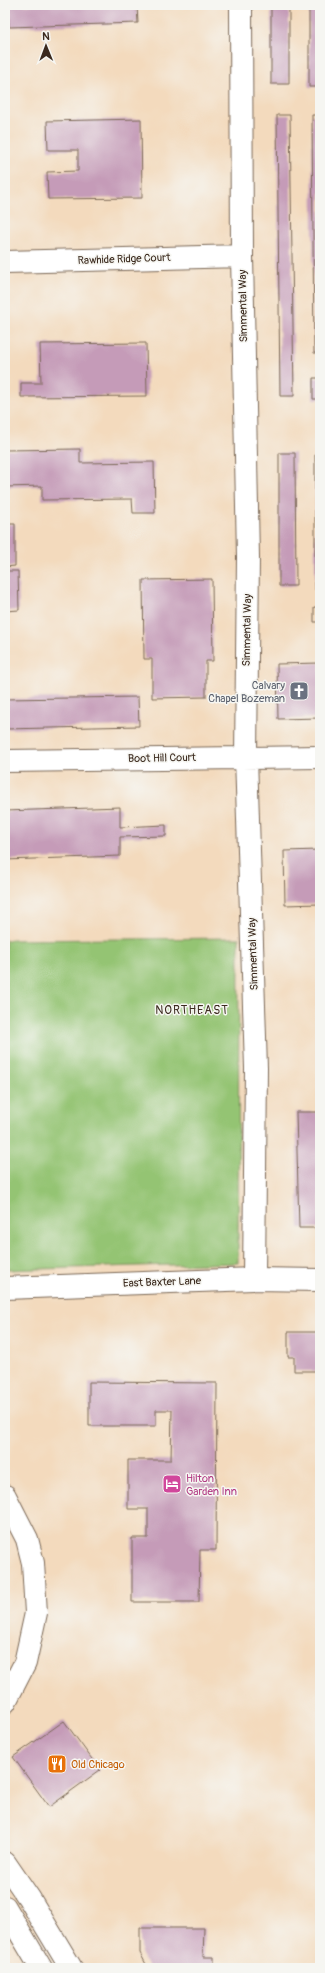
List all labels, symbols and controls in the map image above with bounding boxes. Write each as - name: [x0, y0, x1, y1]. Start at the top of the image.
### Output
- north arrow: [26, 26, 66, 66]
- text: N: [42, 30, 50, 43]
- street label: Rawhide Ridge Court: [77, 251, 171, 267]
- street label: Simmental Way: [236, 269, 250, 342]
- street label: Simmental Way: [240, 593, 254, 666]
- place label: Calvary Chapel Bozeman: [208, 679, 285, 705]
- church icon: Calvary Chapel Bozeman: [288, 680, 310, 702]
- street label: Boot Hill Court: [128, 751, 197, 765]
- street label: Simmental Way: [245, 917, 261, 991]
- district label: NORTHEAST: [155, 1003, 229, 1018]
- street label: East Baxter Lane: [123, 1274, 202, 1290]
- place label: Hilton Garden Inn: [186, 1472, 237, 1498]
- hotel icon: Hilton Garden Inn: [161, 1473, 183, 1495]
- restaurant icon: Old Chicago: [46, 1753, 68, 1775]
- place label: Old Chicago: [71, 1758, 125, 1771]

